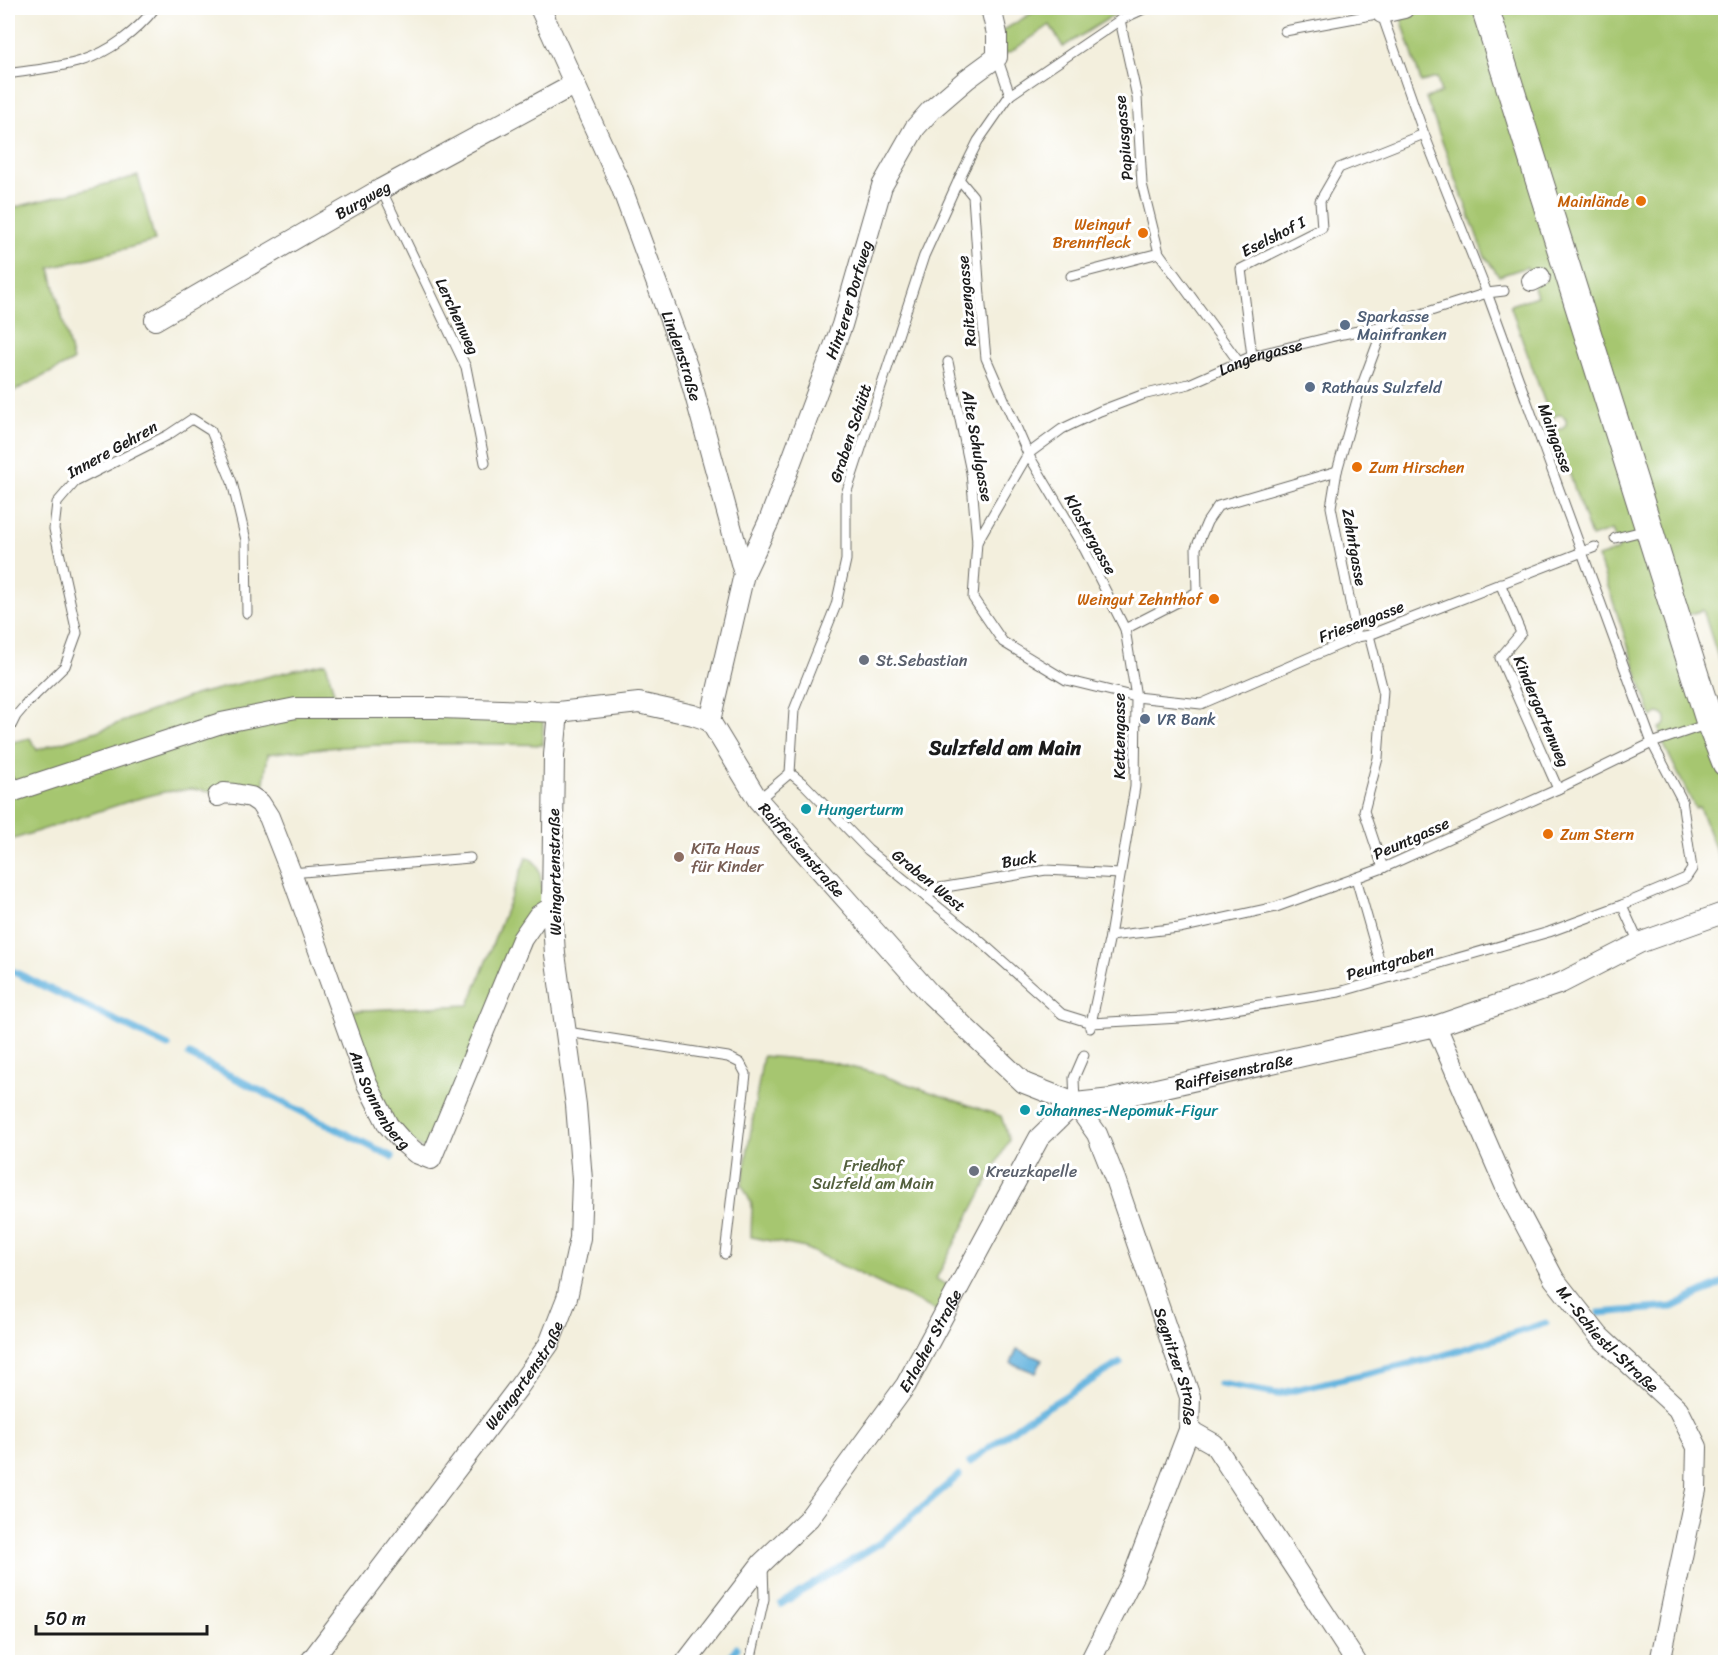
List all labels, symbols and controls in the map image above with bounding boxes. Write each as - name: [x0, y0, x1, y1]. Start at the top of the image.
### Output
- street label: Papiusgasse: [1105, 94, 1142, 182]
- street label: Burgweg: [329, 172, 396, 228]
- place label: Mainlände: [1557, 187, 1629, 216]
- marker: Mainlände: [1634, 194, 1648, 208]
- street label: Eselshof I: [1236, 207, 1312, 265]
- place label: Weingut Brennfleck: [1052, 210, 1132, 257]
- marker: Weingut Brennfleck: [1136, 226, 1150, 240]
- street label: Hinterer Dorfweg: [817, 237, 881, 363]
- street label: Raitzengasse: [948, 254, 985, 348]
- street label: Lerchenweg: [427, 273, 488, 360]
- place label: Sparkasse Mainfranken: [1357, 302, 1447, 349]
- street label: Lindenstraße: [653, 306, 710, 404]
- marker: Sparkasse Mainfranken: [1338, 318, 1352, 332]
- street label: Langengasse: [1214, 330, 1306, 384]
- place label: Rathaus Sulzfeld: [1322, 373, 1443, 402]
- street label: Graben Schütt: [821, 380, 880, 486]
- marker: Rathaus Sulzfeld: [1303, 380, 1317, 394]
- street label: Alte Schulgasse: [953, 387, 1002, 504]
- street label: Maingasse: [1530, 399, 1582, 477]
- street label: Innere Gehren: [60, 412, 163, 487]
- place label: Zum Hirschen: [1369, 453, 1465, 482]
- marker: Zum Hirschen: [1350, 460, 1364, 474]
- street label: Klostergasse: [1056, 488, 1125, 580]
- street label: Zehntgasse: [1333, 506, 1376, 588]
- place label: Weingut Zehnthof: [1077, 585, 1204, 614]
- marker: Weingut Zehnthof: [1207, 592, 1221, 606]
- street label: Friesengasse: [1314, 592, 1408, 651]
- place label: St.Sebastian: [876, 646, 968, 675]
- street label: Kindergartenweg: [1505, 651, 1578, 772]
- marker: St.Sebastian: [857, 653, 871, 667]
- street label: Kettengasse: [1105, 693, 1134, 779]
- place label: VR Bank: [1157, 705, 1216, 734]
- marker: VR Bank: [1138, 712, 1152, 726]
- district label: Sulzfeld am Main: [928, 731, 1081, 766]
- place label: Hungerturm: [818, 795, 904, 824]
- street label: Raiffeisenstraße: [751, 796, 853, 905]
- marker: Hungerturm: [799, 802, 813, 816]
- street label: Weingartenstraße: [539, 808, 570, 936]
- street label: Peuntgasse: [1368, 809, 1454, 868]
- place label: Zum Stern: [1560, 820, 1635, 849]
- marker: Zum Stern: [1541, 827, 1555, 841]
- place label: KiTa Haus für Kinder: [691, 834, 765, 881]
- street label: Graben West: [885, 841, 972, 920]
- street label: Buck: [999, 842, 1039, 877]
- marker: KiTa Haus für Kinder: [672, 850, 686, 864]
- street label: Peuntgraben: [1343, 936, 1438, 989]
- street label: Am Sonnenberg: [341, 1045, 417, 1158]
- street label: Raiffeisenstraße: [1172, 1045, 1296, 1099]
- place label: Johannes-Nepomuk-Figur: [1036, 1096, 1219, 1125]
- marker: Johannes-Nepomuk-Figur: [1018, 1103, 1032, 1117]
- park label: Friedhof Sulzfeld am Main: [812, 1151, 934, 1198]
- place label: Kreuzkapelle: [986, 1157, 1077, 1186]
- marker: Kreuzkapelle: [967, 1164, 981, 1178]
- street label: M.-Schiestl-Straße: [1549, 1279, 1666, 1400]
- street label: Erlacher Straße: [891, 1284, 970, 1399]
- street label: Segnitzer Straße: [1145, 1303, 1204, 1426]
- street label: Weingartenstraße: [477, 1317, 572, 1437]
- scale bar: [36, 1598, 207, 1636]
- text: 50 m: [45, 1603, 86, 1635]

